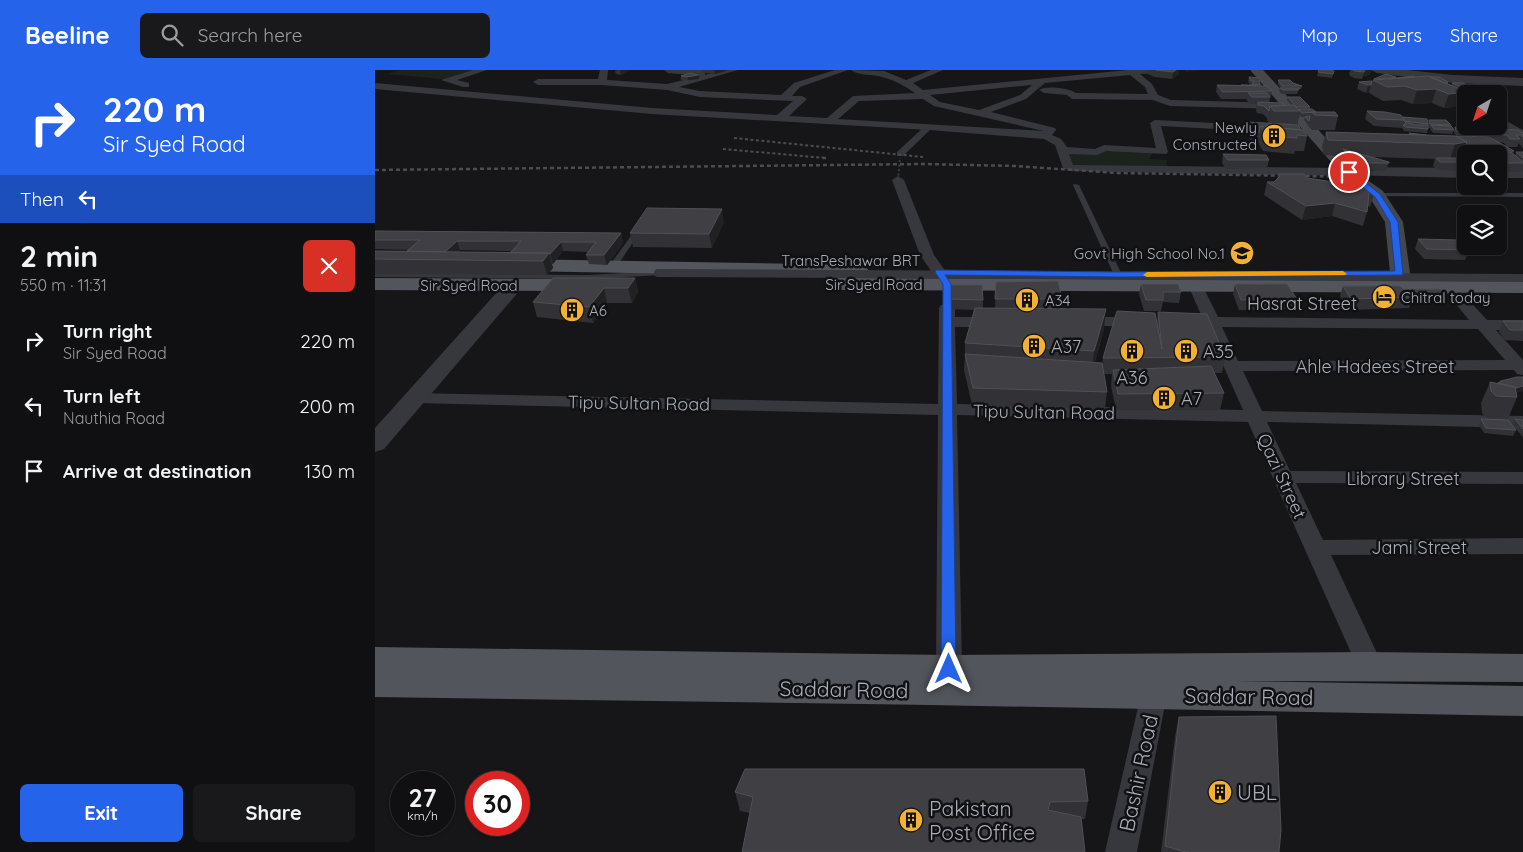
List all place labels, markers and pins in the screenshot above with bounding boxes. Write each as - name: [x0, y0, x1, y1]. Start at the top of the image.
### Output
- place label: Newly Constructed: [1173, 118, 1257, 154]
- building icon: Newly Constructed: [1261, 123, 1287, 149]
- pin: [1328, 151, 1370, 193]
- school or university icon: Govt High School No.1: [1229, 240, 1255, 266]
- place label: Govt High School No.1: [1074, 244, 1225, 263]
- hotel icon: Chitral today: [1371, 284, 1397, 310]
- building icon: A34: [1014, 287, 1040, 313]
- place label: Chitral today: [1401, 288, 1491, 307]
- place label: A34: [1045, 291, 1071, 310]
- building icon: A6: [559, 297, 585, 323]
- place label: A6: [589, 301, 607, 320]
- building icon: A37: [1021, 333, 1047, 359]
- place label: A37: [1051, 335, 1081, 358]
- building icon: A36: [1119, 338, 1145, 364]
- building icon: A35: [1173, 338, 1199, 364]
- place label: A35: [1203, 340, 1234, 363]
- place label: A36: [1117, 366, 1148, 389]
- building icon: A7: [1151, 385, 1177, 411]
- place label: A7: [1181, 387, 1202, 410]
- building icon: UBL: [1207, 779, 1233, 805]
- place label: UBL: [1237, 779, 1277, 805]
- place label: Pakistan Post Office: [929, 795, 1035, 845]
- building icon: Pakistan Post Office: [898, 807, 924, 833]

